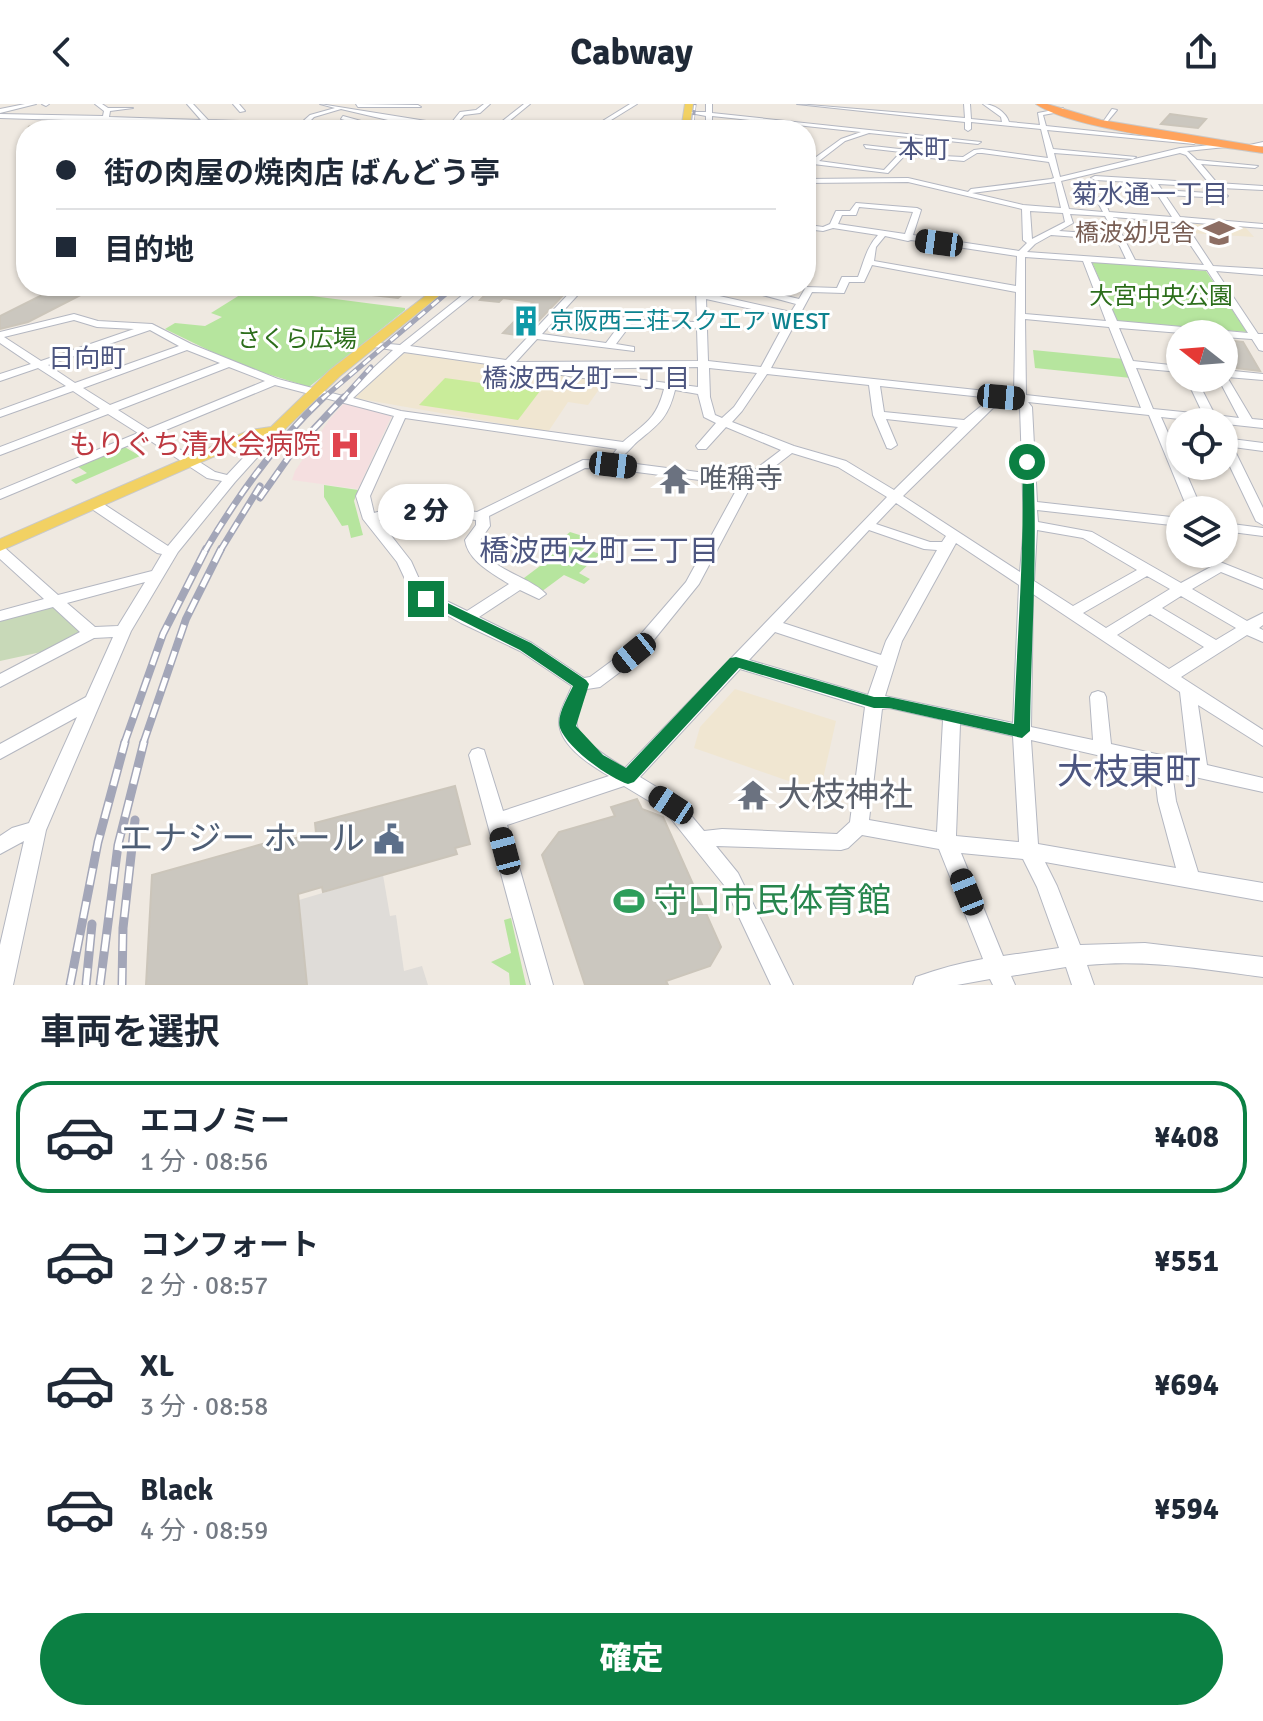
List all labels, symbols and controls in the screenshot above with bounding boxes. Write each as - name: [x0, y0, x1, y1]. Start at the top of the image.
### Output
- icon: back: [40, 30, 84, 74]
- text: Cabway: [570, 30, 693, 75]
- icon: share: [1179, 30, 1223, 74]
- district label: 本町: [898, 134, 950, 166]
- text: 街の肉屋の焼肉店 ばんどう亭: [104, 155, 500, 192]
- district label: 菊水通一丁目: [1072, 179, 1228, 211]
- school or university icon: 橋波幼児舎: [1202, 216, 1236, 250]
- place label: 橋波幼児舎: [1075, 218, 1195, 248]
- car: [914, 228, 964, 258]
- text: 目的地: [104, 232, 194, 269]
- park label: 大宮中央公園: [1089, 281, 1233, 311]
- building icon: 京阪西三荘スクエア WEST: [509, 304, 543, 338]
- place label: 京阪西三荘スクエア WEST: [550, 306, 830, 336]
- north arrow: [1166, 320, 1238, 392]
- map controls: [1166, 320, 1238, 568]
- park label: さくら広場: [237, 324, 357, 354]
- district label: 日向町: [48, 343, 126, 375]
- district label: 橋波西之町一丁目: [482, 363, 690, 395]
- car: [976, 383, 1026, 411]
- button: locate: [1166, 408, 1238, 480]
- place label: もりぐち清水会病院: [69, 428, 321, 462]
- hospital icon: もりぐち清水会病院: [328, 428, 362, 462]
- route start: [1009, 444, 1045, 480]
- car: [588, 450, 638, 480]
- temple icon: 唯稱寺: [658, 462, 692, 496]
- place label: 唯稱寺: [699, 462, 783, 496]
- callout: 2 分: [378, 483, 474, 539]
- text: 2 分: [403, 496, 449, 528]
- button: layers: [1166, 496, 1238, 568]
- district label: 橋波西之町三丁目: [479, 533, 719, 570]
- route end: [408, 581, 444, 617]
- car: [608, 629, 660, 677]
- district label: 大枝東町: [1057, 750, 1201, 795]
- place label: 大枝神社: [777, 774, 913, 816]
- temple icon: 大枝神社: [736, 778, 770, 812]
- car: [644, 782, 698, 828]
- place label: エナジー ホール: [120, 818, 365, 860]
- public building icon: エナジー ホール: [372, 822, 406, 856]
- car: [487, 825, 523, 877]
- car: [947, 865, 987, 919]
- place label: 守口市民体育館: [653, 880, 891, 922]
- sports icon: 守口市民体育館: [612, 884, 646, 918]
- text: 車両を選択: [40, 1010, 220, 1055]
- icon: car: [44, 1101, 116, 1173]
- text: エコノミー: [140, 1103, 290, 1140]
- text: ¥408: [1154, 1119, 1219, 1156]
- text: 1 分 · 08:56: [140, 1146, 268, 1178]
- icon: car: [44, 1225, 116, 1297]
- text: コンフォート: [140, 1227, 319, 1264]
- text: ¥551: [1154, 1243, 1219, 1280]
- text: 2 分 · 08:57: [140, 1270, 268, 1302]
- text: XL: [140, 1348, 174, 1385]
- icon: car: [44, 1349, 116, 1421]
- text: ¥694: [1154, 1367, 1219, 1404]
- text: 3 分 · 08:58: [140, 1391, 268, 1423]
- text: Black: [140, 1472, 213, 1509]
- icon: car: [44, 1473, 116, 1545]
- text: ¥594: [1154, 1491, 1219, 1528]
- text: 4 分 · 08:59: [140, 1515, 268, 1547]
- button: 確定: [40, 1613, 1223, 1705]

